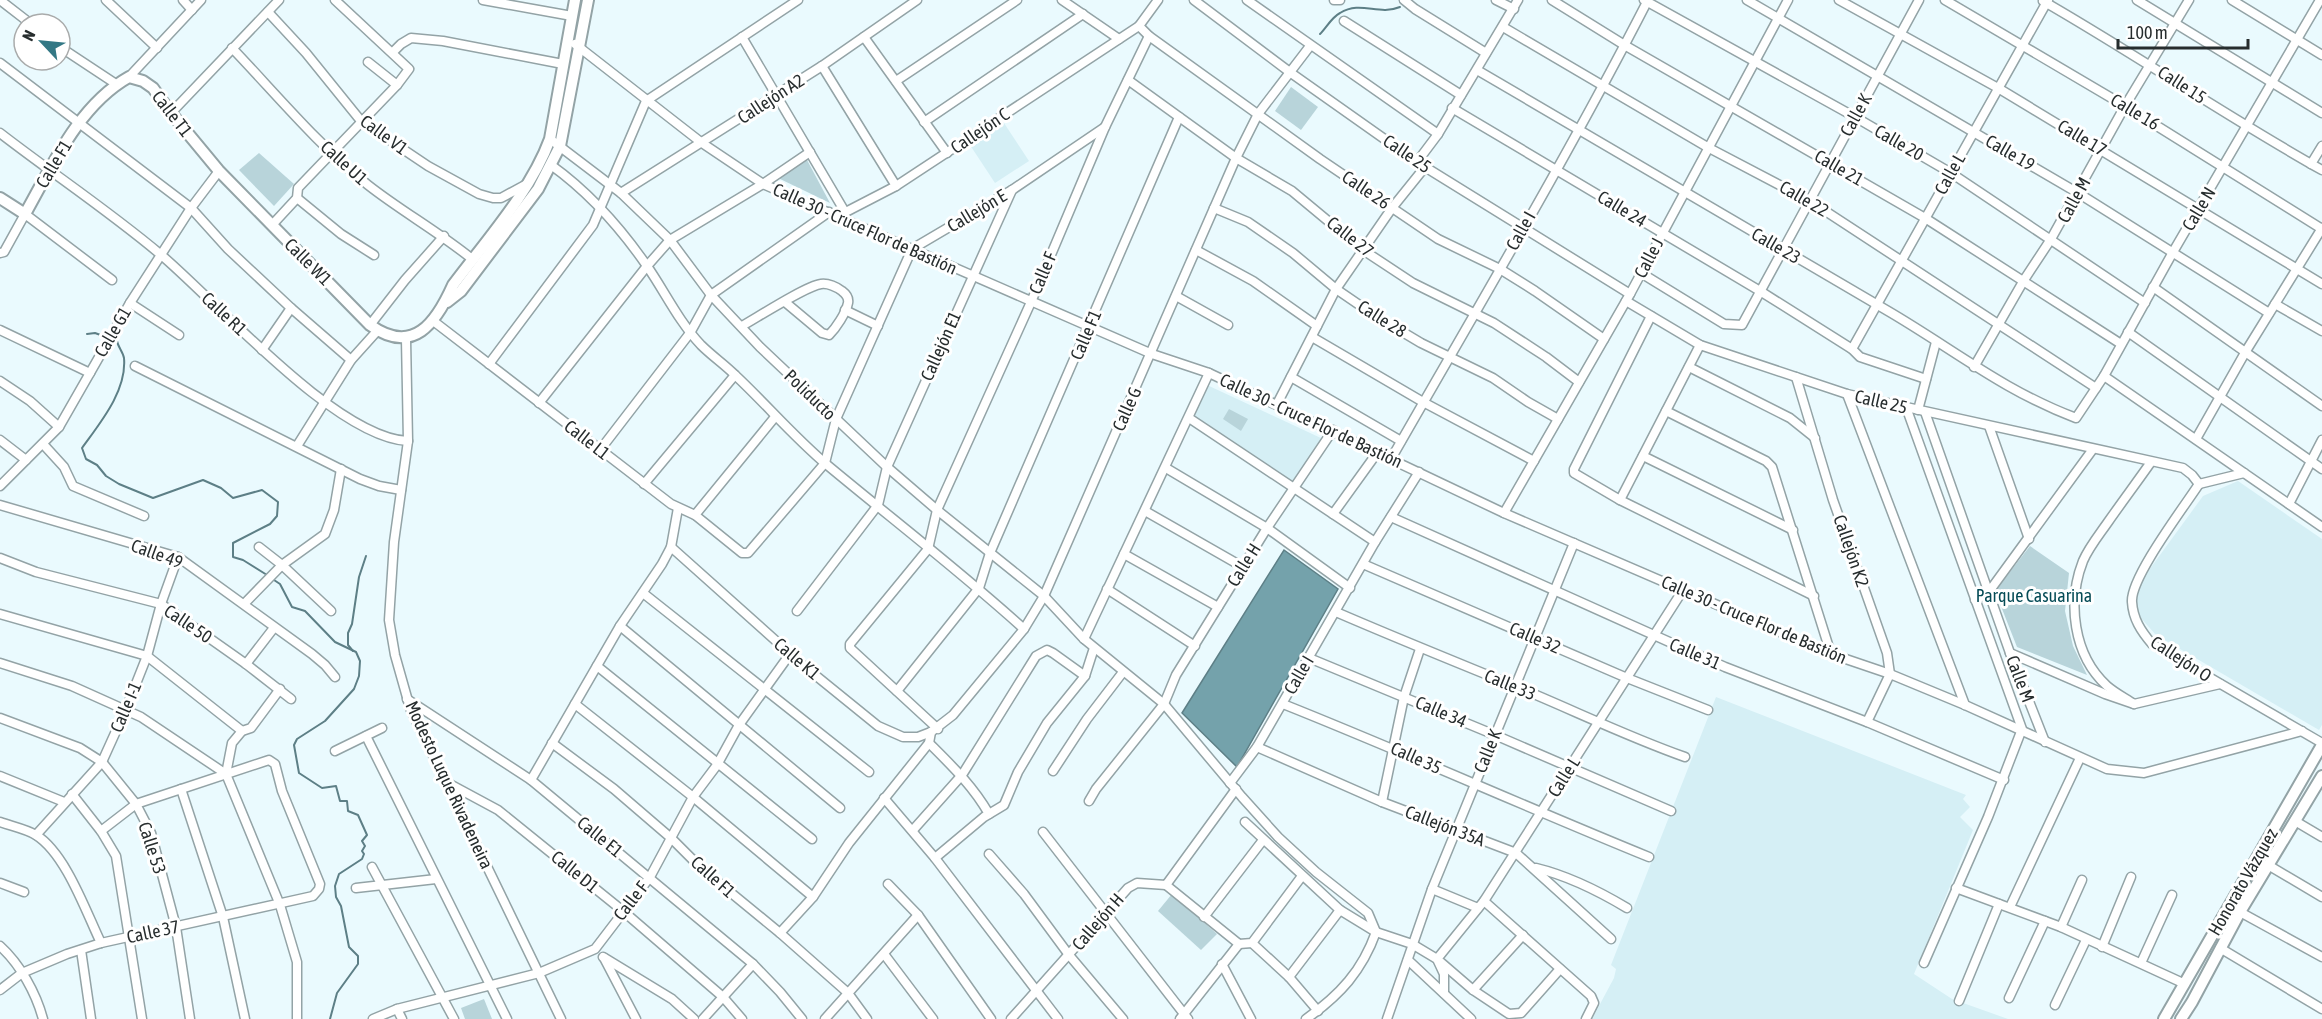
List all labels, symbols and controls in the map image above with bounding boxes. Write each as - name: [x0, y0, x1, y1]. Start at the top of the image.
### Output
- north arrow: [12, 12, 72, 72]
- scale bar: [2118, 12, 2248, 50]
- text: 100 m: [2127, 22, 2168, 43]
- text: N: [18, 27, 39, 44]
- street label: Calle 15: [2154, 61, 2210, 108]
- street label: Callejón A2: [734, 69, 808, 128]
- street label: Calle T1: [148, 86, 197, 141]
- street label: Calle 16: [2107, 89, 2164, 134]
- street label: Calle K: [1835, 90, 1876, 140]
- street label: Callejón C: [947, 103, 1013, 158]
- street label: Calle V1: [356, 110, 412, 159]
- street label: Calle 17: [2054, 115, 2111, 160]
- street label: Calle 20: [1871, 120, 1928, 165]
- street label: Calle 25: [1379, 130, 1435, 177]
- street label: Calle 19: [1982, 130, 2039, 175]
- street label: Calle F1: [31, 136, 76, 192]
- street label: Calle U1: [317, 136, 372, 189]
- street label: Calle 21: [1811, 145, 1868, 190]
- street label: Calle L: [1930, 150, 1969, 198]
- street label: Calle 26: [1338, 166, 1394, 213]
- street label: Calle M: [2053, 173, 2095, 226]
- street label: Calle 22: [1776, 176, 1833, 221]
- street label: Calle 30 - Cruce Flor de Bastión: [770, 178, 960, 279]
- street label: Calle N: [2177, 183, 2220, 234]
- street label: Callejón E: [943, 185, 1010, 236]
- street label: Calle 24: [1594, 186, 1651, 231]
- street label: Calle I: [1501, 208, 1540, 254]
- street label: Calle 27: [1323, 212, 1378, 261]
- street label: Calle 23: [1748, 223, 1805, 268]
- street label: Calle W1: [280, 234, 336, 290]
- street label: Calle J: [1629, 234, 1668, 281]
- street label: Calle F: [1024, 248, 1061, 297]
- street label: Calle R1: [197, 288, 251, 340]
- street label: Calle 28: [1354, 296, 1410, 342]
- street label: Calle G1: [90, 303, 135, 361]
- street label: Calle F1: [1066, 307, 1105, 363]
- street label: Callejón E1: [916, 308, 965, 384]
- street label: Poliducto: [780, 365, 840, 424]
- street label: Calle 30 - Cruce Flor de Bastión: [1216, 369, 1406, 472]
- street label: Calle G: [1108, 384, 1145, 434]
- street label: Calle 25: [1853, 385, 1909, 418]
- street label: Calle L1: [560, 415, 614, 464]
- street label: Callejón K2: [1829, 512, 1874, 590]
- street label: Calle 49: [128, 535, 186, 573]
- street label: Calle H: [1222, 539, 1265, 590]
- street label: Calle 30 - Cruce Flor de Bastión: [1658, 571, 1850, 668]
- park label: Parque Casuarina: [1976, 585, 2092, 606]
- street label: Calle 50: [160, 600, 216, 647]
- street label: Calle 32: [1507, 617, 1564, 658]
- street label: Callejón O: [2147, 631, 2216, 686]
- street label: Calle K1: [770, 633, 825, 684]
- street label: Calle 31: [1667, 633, 1724, 674]
- street label: Calle I: [1279, 652, 1318, 698]
- street label: Calle M: [2002, 652, 2039, 705]
- street label: Calle 33: [1482, 665, 1539, 704]
- street label: Calle I-1: [105, 678, 146, 735]
- street label: Calle 34: [1413, 691, 1470, 732]
- street label: Modesto Luque Rivadeneira: [401, 697, 498, 872]
- street label: Calle K: [1469, 726, 1506, 776]
- street label: Calle 35: [1388, 737, 1445, 778]
- street label: Calle L: [1543, 753, 1584, 801]
- street label: Callejón 35A: [1402, 801, 1488, 850]
- street label: Calle E1: [573, 812, 627, 861]
- street label: Calle 53: [134, 819, 171, 876]
- street label: Honorato Vázquez: [2203, 824, 2282, 939]
- street label: Calle D1: [547, 846, 603, 897]
- street label: Calle F1: [687, 851, 740, 902]
- street label: Calle F: [609, 876, 653, 924]
- street label: Callejón H: [1067, 889, 1128, 954]
- street label: Calle 37: [125, 916, 181, 947]

